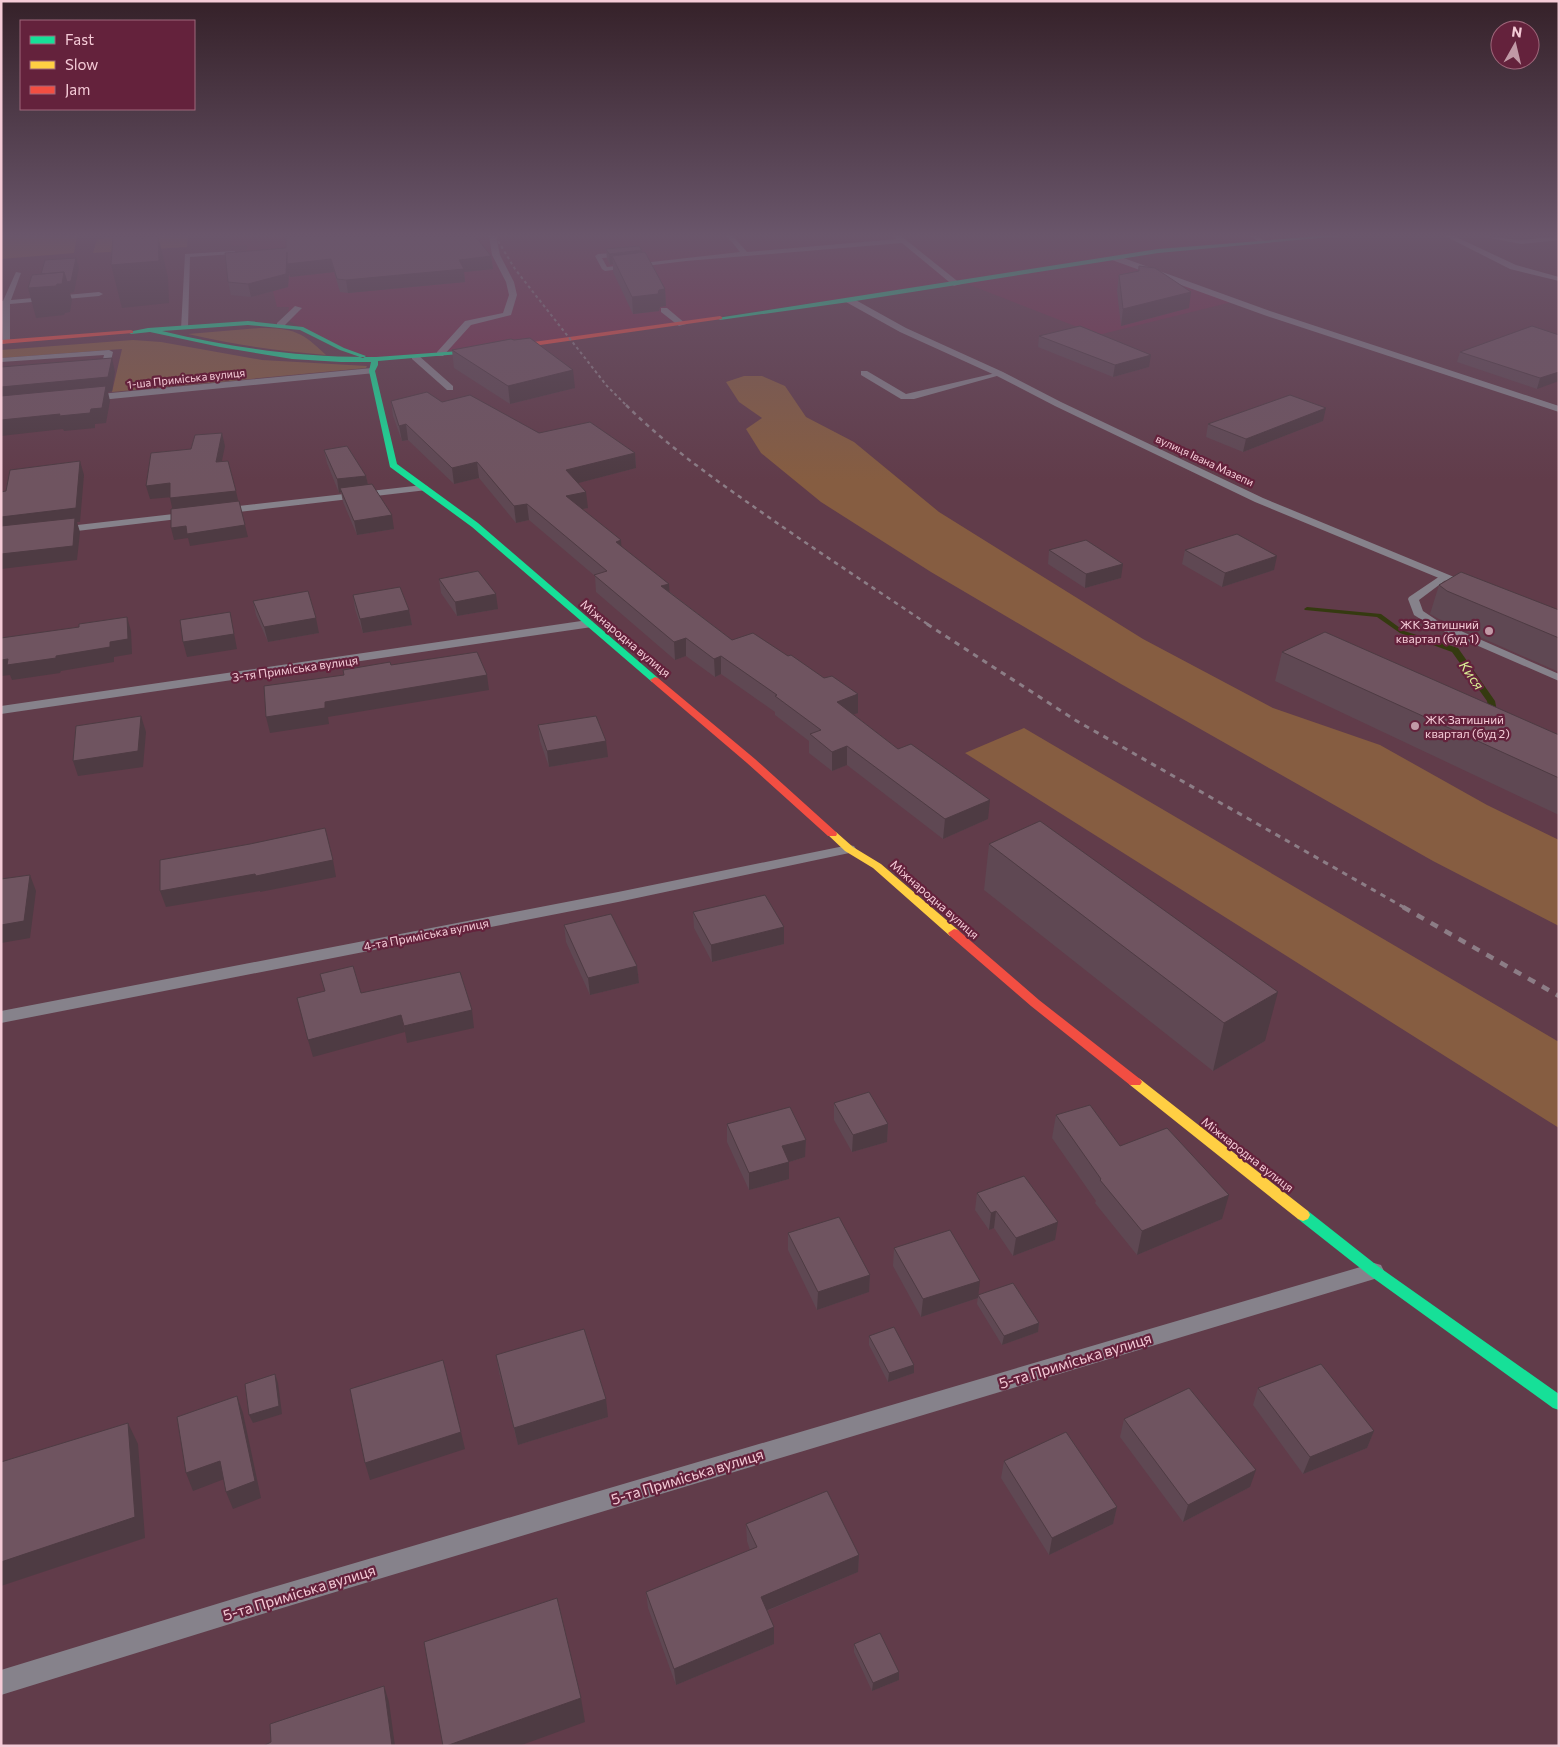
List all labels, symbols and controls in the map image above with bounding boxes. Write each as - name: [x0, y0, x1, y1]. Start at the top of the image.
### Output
- legend: [20, 20, 195, 110]
- north arrow: [1490, 20, 1540, 70]
- text: N: [1510, 22, 1523, 41]
- text: Fast: [65, 30, 94, 48]
- text: Slow: [65, 55, 98, 73]
- text: Jam: [65, 80, 90, 98]
- street label: 1-ша Приміська вулиця: [126, 365, 246, 391]
- street label: вулиця Івана Мазепи: [1154, 432, 1256, 488]
- street label: Міжнародна вулиця: [578, 596, 674, 680]
- place label: ЖК Затишний квартал (буд 1): [1396, 617, 1479, 645]
- marker: ЖК Затишний квартал (буд 1): [1483, 625, 1495, 637]
- street label: 3-тя Приміська вулиця: [231, 652, 359, 684]
- water label: Кися: [1456, 657, 1488, 693]
- place label: ЖК Затишний квартал (буд 2): [1425, 712, 1510, 740]
- marker: ЖК Затишний квартал (буд 2): [1409, 720, 1421, 732]
- street label: Міжнародна вулиця: [888, 857, 982, 941]
- street label: 4-та Приміська вулиця: [362, 915, 490, 953]
- street label: Міжнародна вулиця: [1199, 1114, 1297, 1194]
- street label: 5-та Приміська вулиця: [997, 1328, 1153, 1392]
- street label: 5-та Приміська вулиця: [609, 1444, 765, 1508]
- street label: 5-та Приміська вулиця: [221, 1560, 377, 1624]

